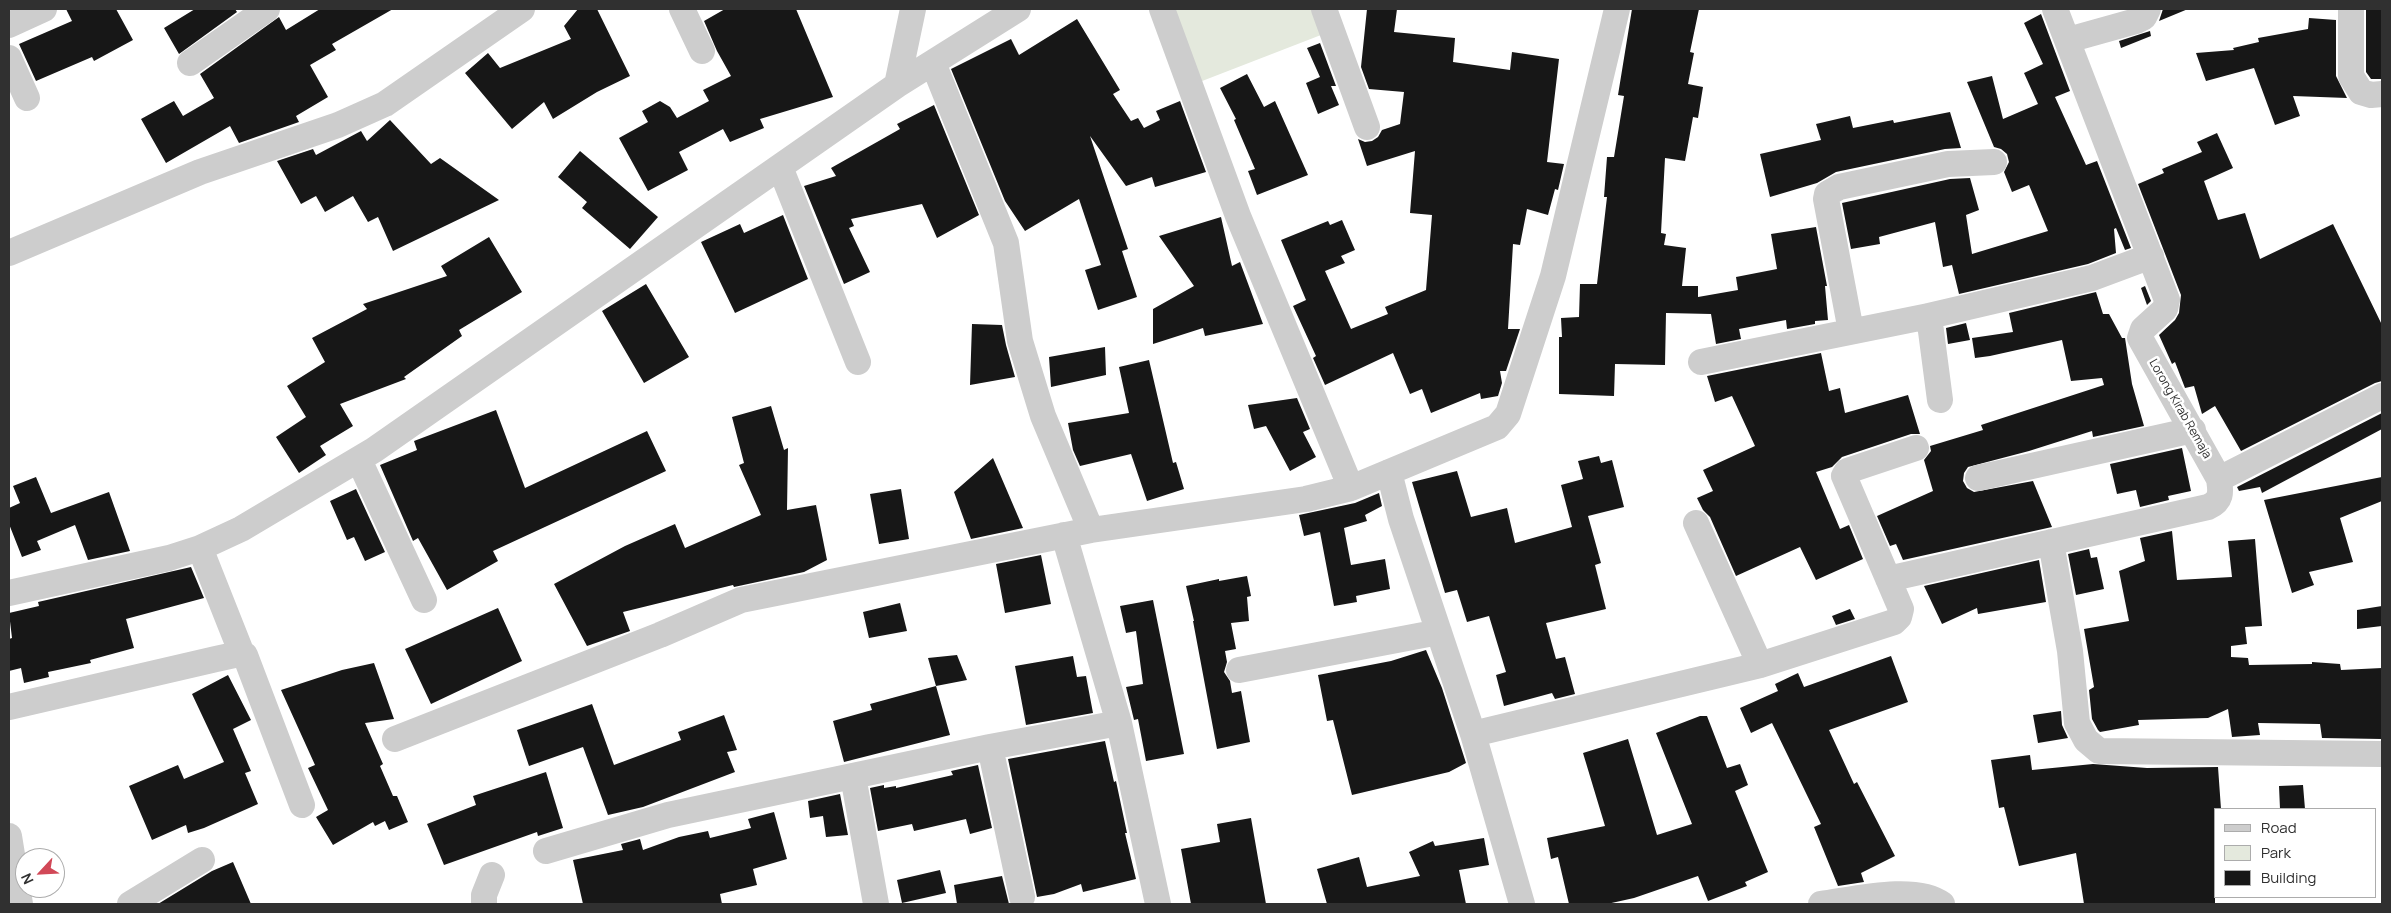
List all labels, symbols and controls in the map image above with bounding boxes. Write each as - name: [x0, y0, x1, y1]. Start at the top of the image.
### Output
- street label: Lorong Kirab Remaja: [2146, 357, 2214, 461]
- legend: [2214, 808, 2376, 898]
- text: Road: [2261, 817, 2297, 838]
- text: Park: [2261, 842, 2291, 863]
- north arrow: [15, 848, 65, 898]
- text: Building: [2261, 867, 2316, 888]
- text: N: [16, 871, 38, 888]

